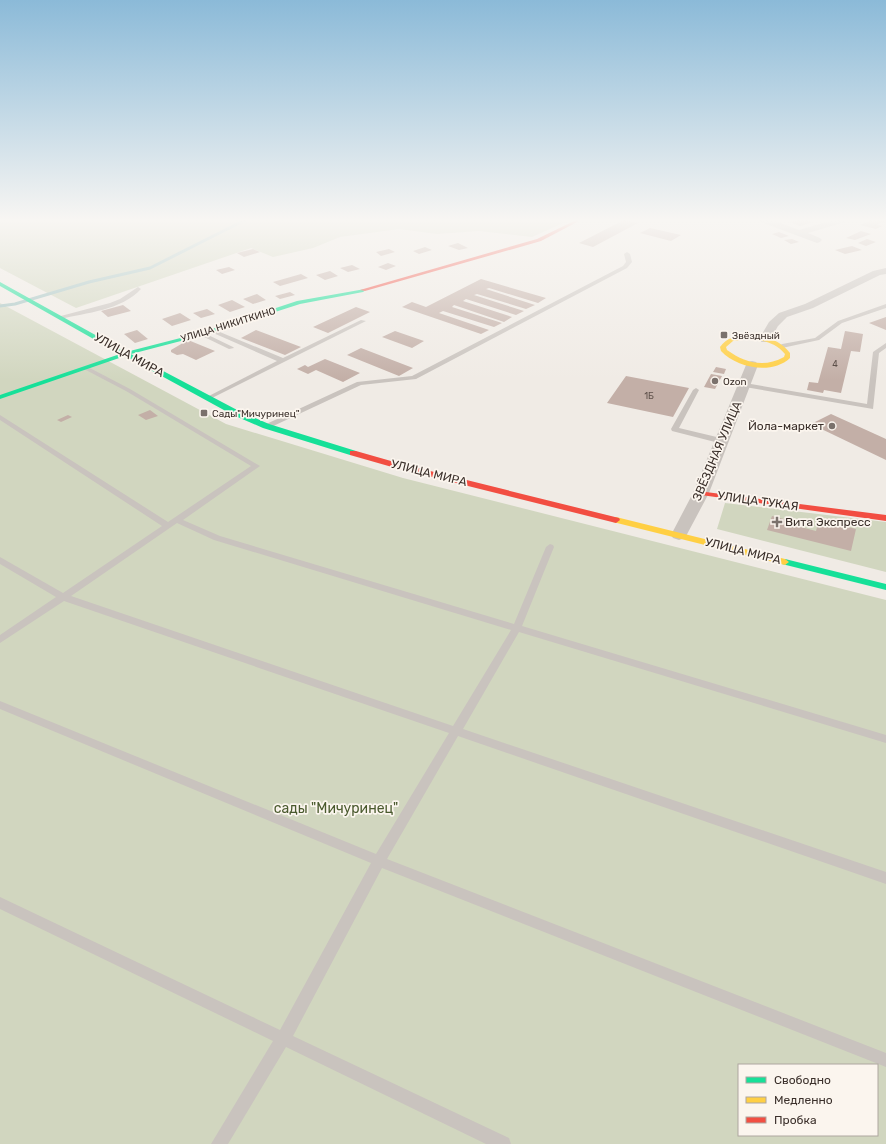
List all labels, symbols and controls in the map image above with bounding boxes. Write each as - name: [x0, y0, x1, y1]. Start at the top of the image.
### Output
- street label: УЛИЦА НИКИТКИНО: [179, 305, 277, 345]
- street label: УЛИЦА МИРА: [91, 330, 167, 380]
- marker: Звёздный: [719, 330, 729, 340]
- place label: Звёздный: [732, 330, 780, 342]
- house number: 4: [832, 359, 838, 369]
- marker: Ozon: [710, 376, 720, 386]
- place label: Ozon: [723, 376, 747, 388]
- house number: 1Б: [644, 391, 654, 401]
- street label: ЗВЁЗДНАЯ УЛИЦА: [690, 399, 744, 503]
- marker: Сады"Мичуринец": [199, 408, 209, 418]
- place label: Сады"Мичуринец": [212, 408, 300, 420]
- place label: Йола-маркет: [748, 419, 824, 433]
- marker: Йола-маркет: [827, 421, 837, 431]
- street label: УЛИЦА МИРА: [389, 457, 469, 489]
- street label: УЛИЦА ТУКАЯ: [717, 488, 799, 514]
- place label: Вита Экспресс: [785, 515, 871, 529]
- marker: Вита Экспресс: [772, 517, 782, 527]
- street label: УЛИЦА МИРА: [703, 535, 783, 567]
- park label: сады "Мичуринец": [274, 800, 398, 817]
- legend: [738, 1064, 878, 1136]
- text: Свободно: [774, 1073, 831, 1087]
- text: Медленно: [774, 1093, 833, 1107]
- text: Пробка: [774, 1113, 817, 1127]

